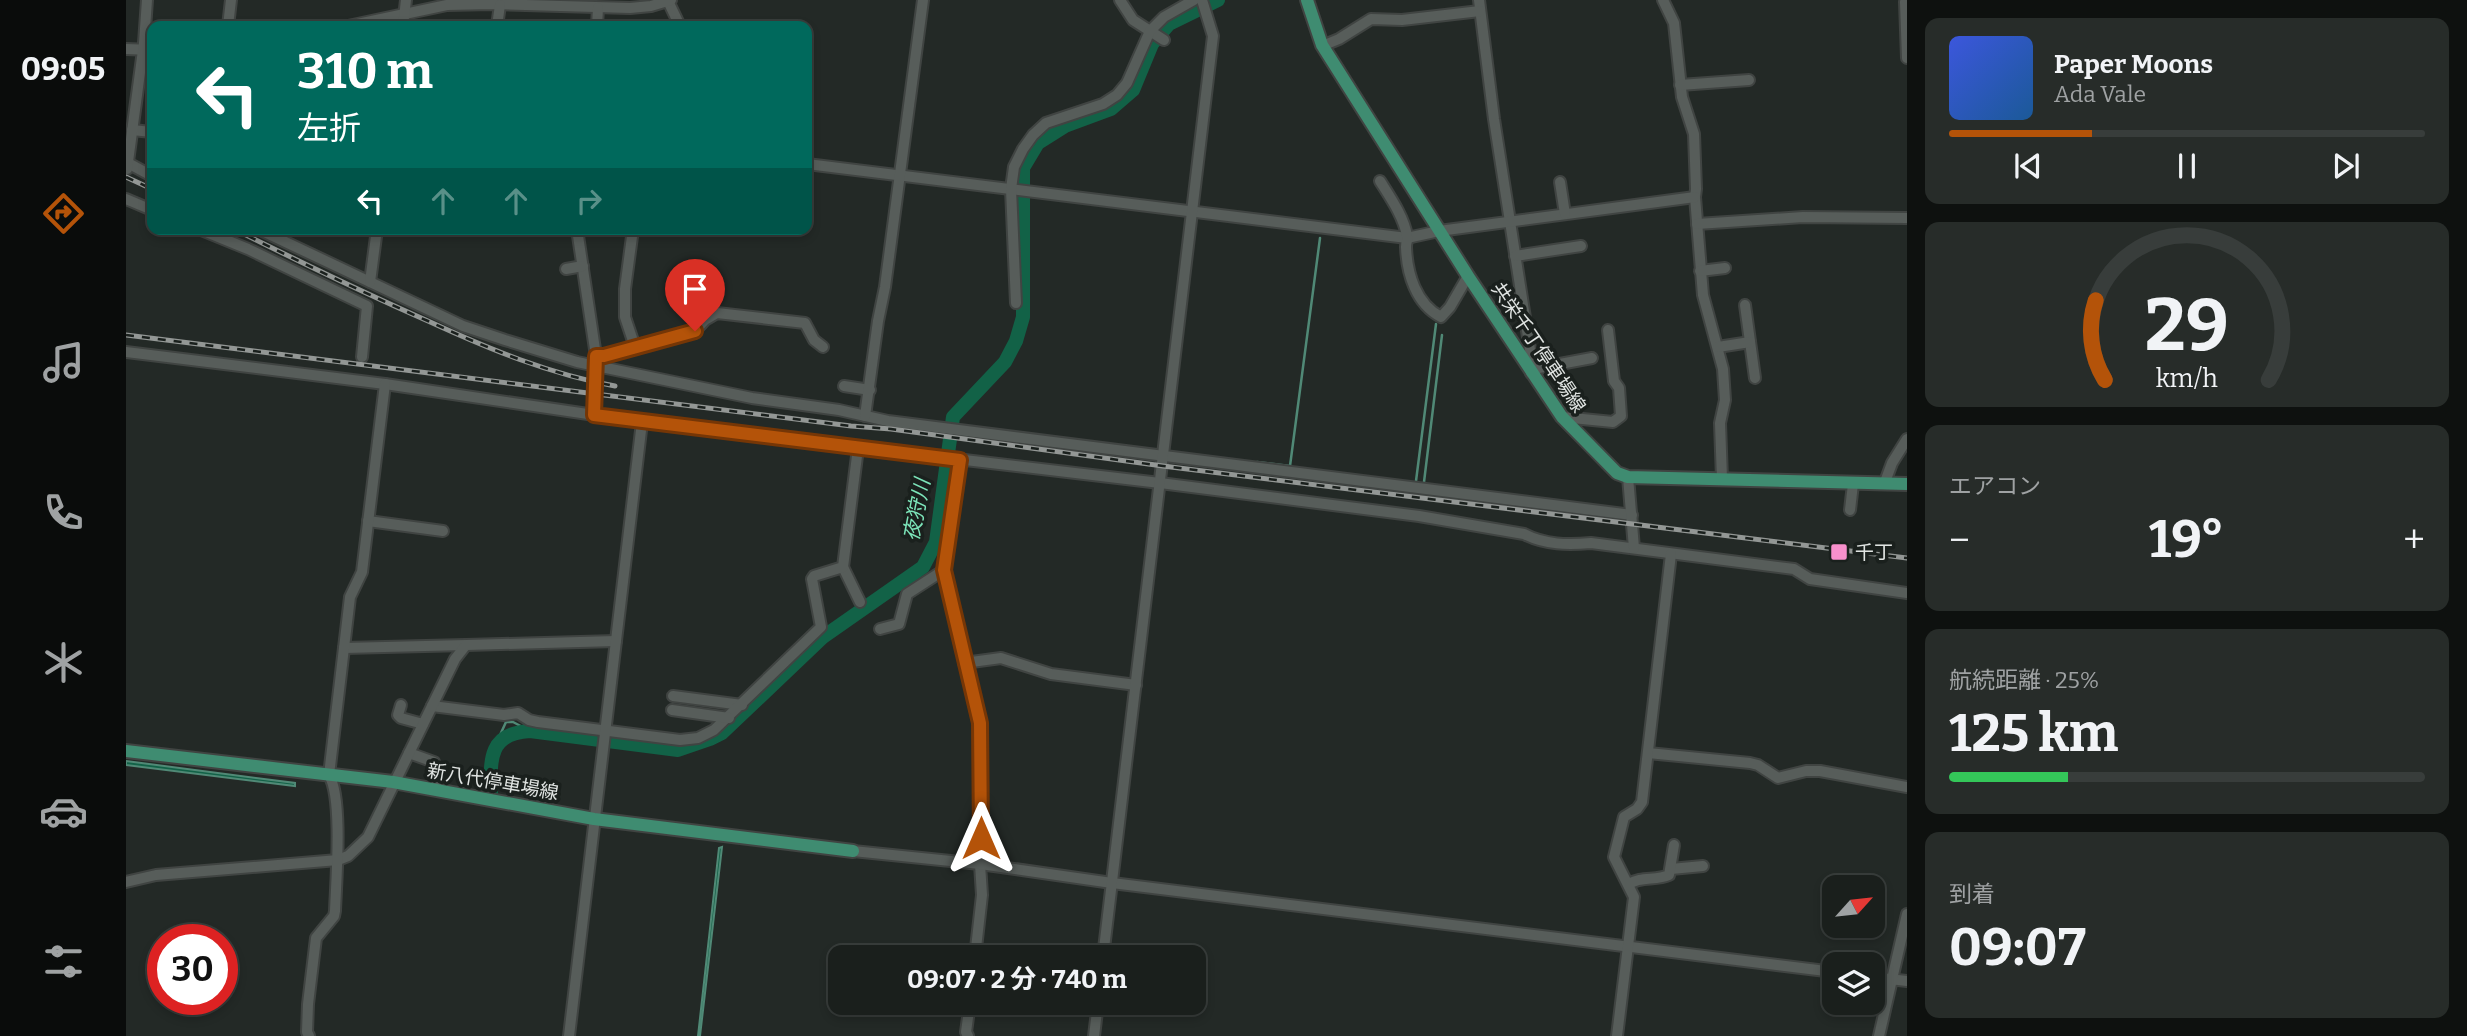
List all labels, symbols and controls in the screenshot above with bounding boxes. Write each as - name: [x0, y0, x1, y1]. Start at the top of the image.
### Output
- text: 310 m: [297, 42, 433, 101]
- icon: left: [182, 49, 273, 140]
- text: Paper Moons: [2054, 49, 2213, 80]
- text: 09:05: [21, 50, 105, 88]
- text: Ada Vale: [2054, 80, 2146, 108]
- text: 左折: [297, 109, 361, 147]
- icon: previous: [2009, 147, 2047, 185]
- icon: pause: [2168, 147, 2206, 185]
- icon: next: [2327, 147, 2365, 185]
- icon: left: [351, 182, 389, 220]
- icon: ahead: [424, 182, 462, 220]
- icon: ahead: [497, 182, 535, 220]
- icon: right: [570, 182, 608, 220]
- icon: directions: [39, 189, 88, 238]
- pin: [665, 259, 725, 331]
- icon: arrive: [676, 270, 714, 308]
- street label: 共栄千丁停車場線: [1487, 278, 1591, 417]
- text: 29: [2145, 283, 2229, 370]
- icon: music: [39, 338, 88, 387]
- text: km/h: [2156, 364, 2218, 394]
- text: エアコン: [1949, 472, 2041, 500]
- water label: 夜狩川: [898, 475, 936, 543]
- icon: phone: [39, 488, 88, 537]
- text: 19°: [2149, 508, 2224, 571]
- text: −: [1949, 517, 1970, 563]
- text: +: [2403, 517, 2425, 563]
- place label: 千丁: [1855, 541, 1893, 564]
- marker: 千丁: [1829, 542, 1849, 562]
- icon: climate: [39, 638, 88, 687]
- text: 航続距離 · 25%: [1949, 666, 2099, 694]
- text: 125 km: [1949, 702, 2118, 765]
- street label: 新八代停車場線: [425, 759, 560, 804]
- icon: car: [39, 787, 88, 836]
- position arrow: [944, 801, 1018, 875]
- north arrow: [1822, 875, 1885, 938]
- map controls: [1822, 875, 1885, 1015]
- text: 到着: [1949, 880, 1995, 908]
- text: 09:07: [1949, 916, 2086, 979]
- speed limit sign: 30: [147, 924, 238, 1015]
- icon: filters: [39, 937, 88, 986]
- button: layers: [1822, 952, 1885, 1015]
- text: 09:07 · 2 分 · 740 m: [907, 964, 1127, 995]

